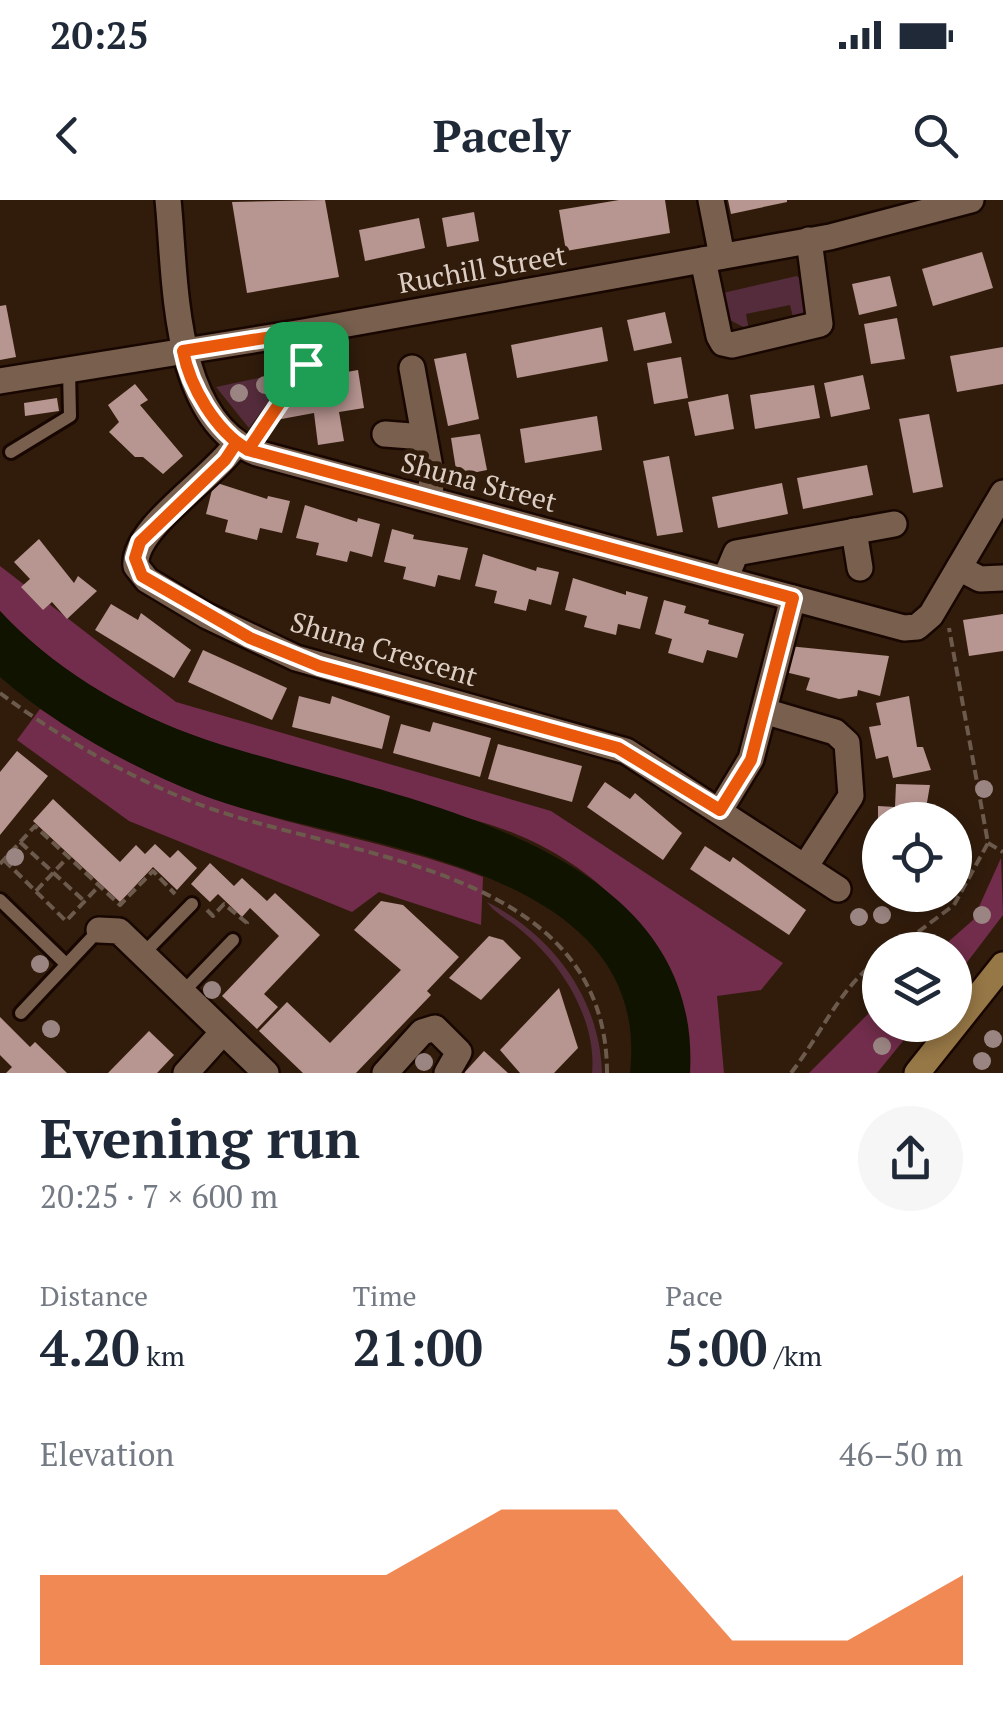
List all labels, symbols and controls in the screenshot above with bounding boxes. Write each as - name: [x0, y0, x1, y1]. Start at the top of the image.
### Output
- text: 20:25: [50, 10, 149, 60]
- text: Pacely: [433, 105, 570, 165]
- icon: back: [40, 108, 95, 163]
- icon: search: [908, 108, 963, 163]
- street label: Ruchill Street: [395, 235, 570, 302]
- pin: [264, 322, 349, 407]
- icon: arrive: [279, 337, 334, 392]
- street label: Shuna Street: [397, 443, 562, 520]
- street label: Shuna Crescent: [286, 603, 483, 695]
- map controls: [862, 802, 972, 1042]
- button: locate: [862, 802, 972, 912]
- button: layers: [862, 932, 972, 1042]
- text: Evening run: [40, 1101, 360, 1174]
- button: share: [858, 1106, 963, 1211]
- text: 20:25 · 7 × 600 m: [40, 1175, 278, 1217]
- text: Distance: [40, 1277, 148, 1314]
- text: Time: [353, 1277, 417, 1314]
- text: Pace: [665, 1277, 723, 1314]
- text: 4.20: [40, 1314, 140, 1380]
- text: 21:00: [353, 1314, 483, 1380]
- text: 5:00: [665, 1314, 767, 1380]
- text: km: [140, 1337, 185, 1374]
- text: /km: [767, 1337, 822, 1374]
- text: Elevation: [40, 1433, 174, 1475]
- text: 46–50 m: [839, 1433, 963, 1475]

